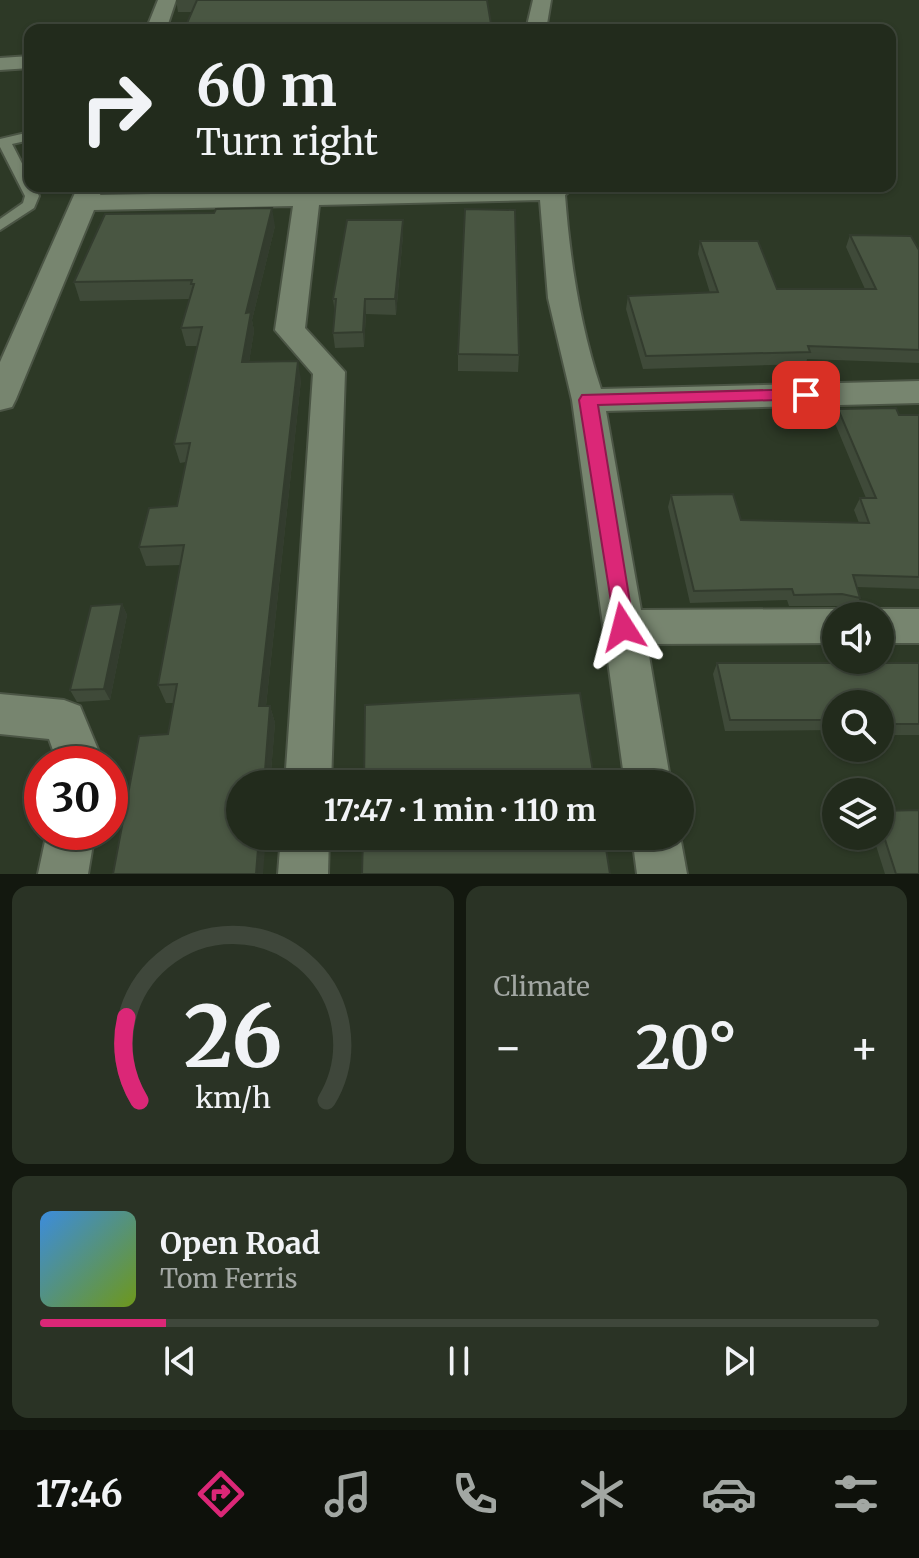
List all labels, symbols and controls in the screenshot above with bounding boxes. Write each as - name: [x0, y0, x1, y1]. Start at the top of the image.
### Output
- text: 60 m: [196, 51, 337, 121]
- icon: right: [64, 56, 168, 160]
- text: Turn right: [196, 120, 378, 165]
- pin: [772, 361, 840, 429]
- icon: arrive: [784, 373, 828, 417]
- position arrow: [581, 585, 665, 669]
- map controls: [822, 602, 894, 850]
- button: sound: [822, 602, 894, 674]
- button: search: [822, 690, 894, 762]
- speed limit sign: 30: [24, 746, 128, 850]
- button: layers: [822, 778, 894, 850]
- text: 17:47 · 1 min · 110 m: [324, 791, 596, 829]
- text: Climate: [494, 970, 590, 1003]
- text: 26: [183, 985, 282, 1090]
- text: 20°: [635, 1010, 737, 1085]
- text: −: [494, 1020, 523, 1075]
- text: +: [850, 1020, 879, 1075]
- text: km/h: [195, 1080, 271, 1116]
- text: Open Road: [160, 1224, 320, 1262]
- text: Tom Ferris: [160, 1262, 298, 1295]
- icon: previous: [158, 1339, 202, 1383]
- icon: pause: [437, 1339, 481, 1383]
- icon: next: [717, 1339, 761, 1383]
- icon: directions: [193, 1466, 249, 1522]
- icon: music: [320, 1466, 376, 1522]
- icon: phone: [447, 1466, 503, 1522]
- icon: climate: [574, 1466, 630, 1522]
- icon: car: [701, 1466, 757, 1522]
- icon: filters: [828, 1466, 884, 1522]
- text: 17:46: [35, 1472, 123, 1517]

